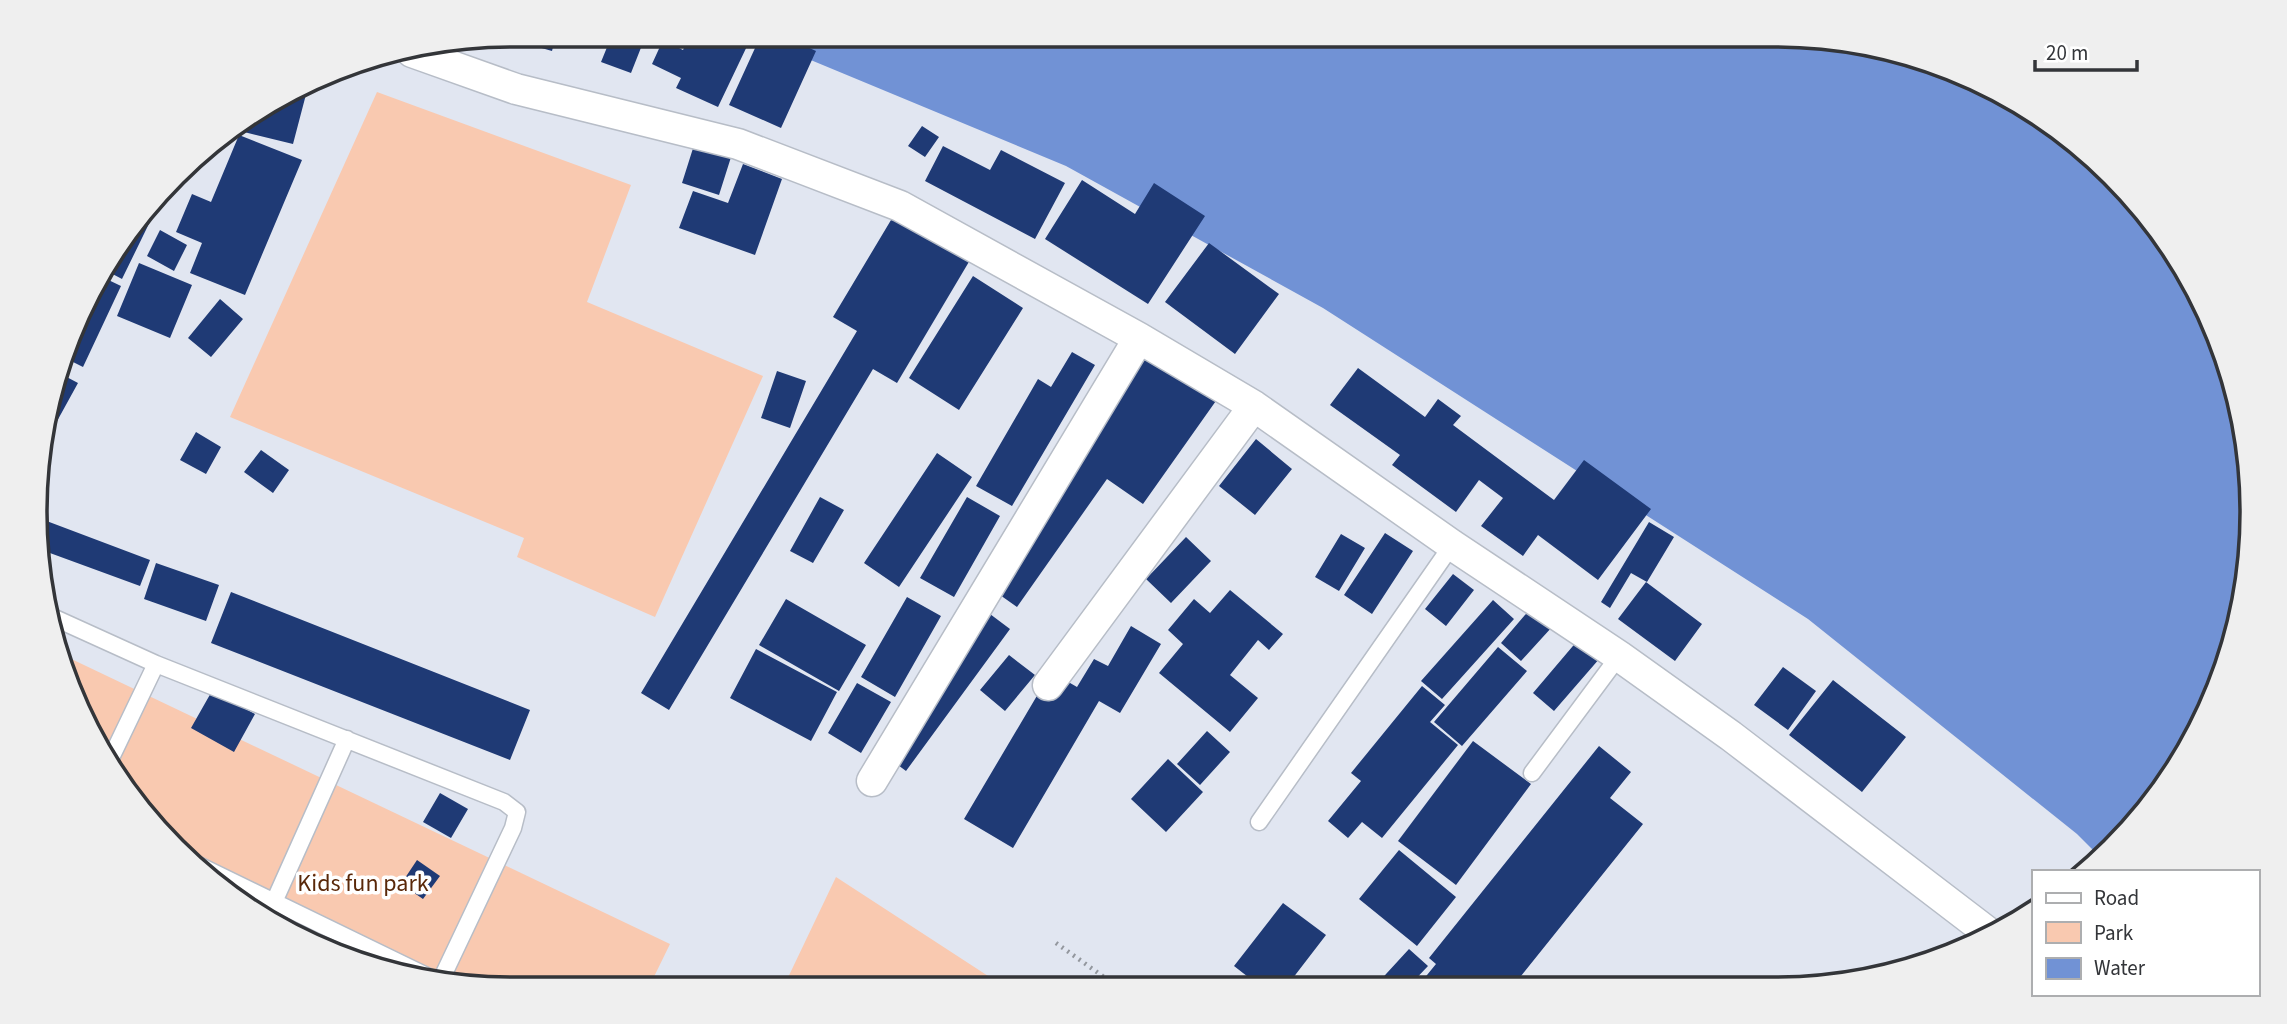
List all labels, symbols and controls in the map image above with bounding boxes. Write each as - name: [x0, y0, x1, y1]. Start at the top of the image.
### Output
- scale bar: [2035, 28, 2136, 72]
- text: 20 m: [2046, 38, 2088, 68]
- park label: Kids fun park: [297, 866, 429, 901]
- legend: [2032, 870, 2259, 996]
- text: Road: [2094, 883, 2139, 913]
- text: Park: [2094, 918, 2134, 948]
- text: Water: [2094, 953, 2146, 983]

